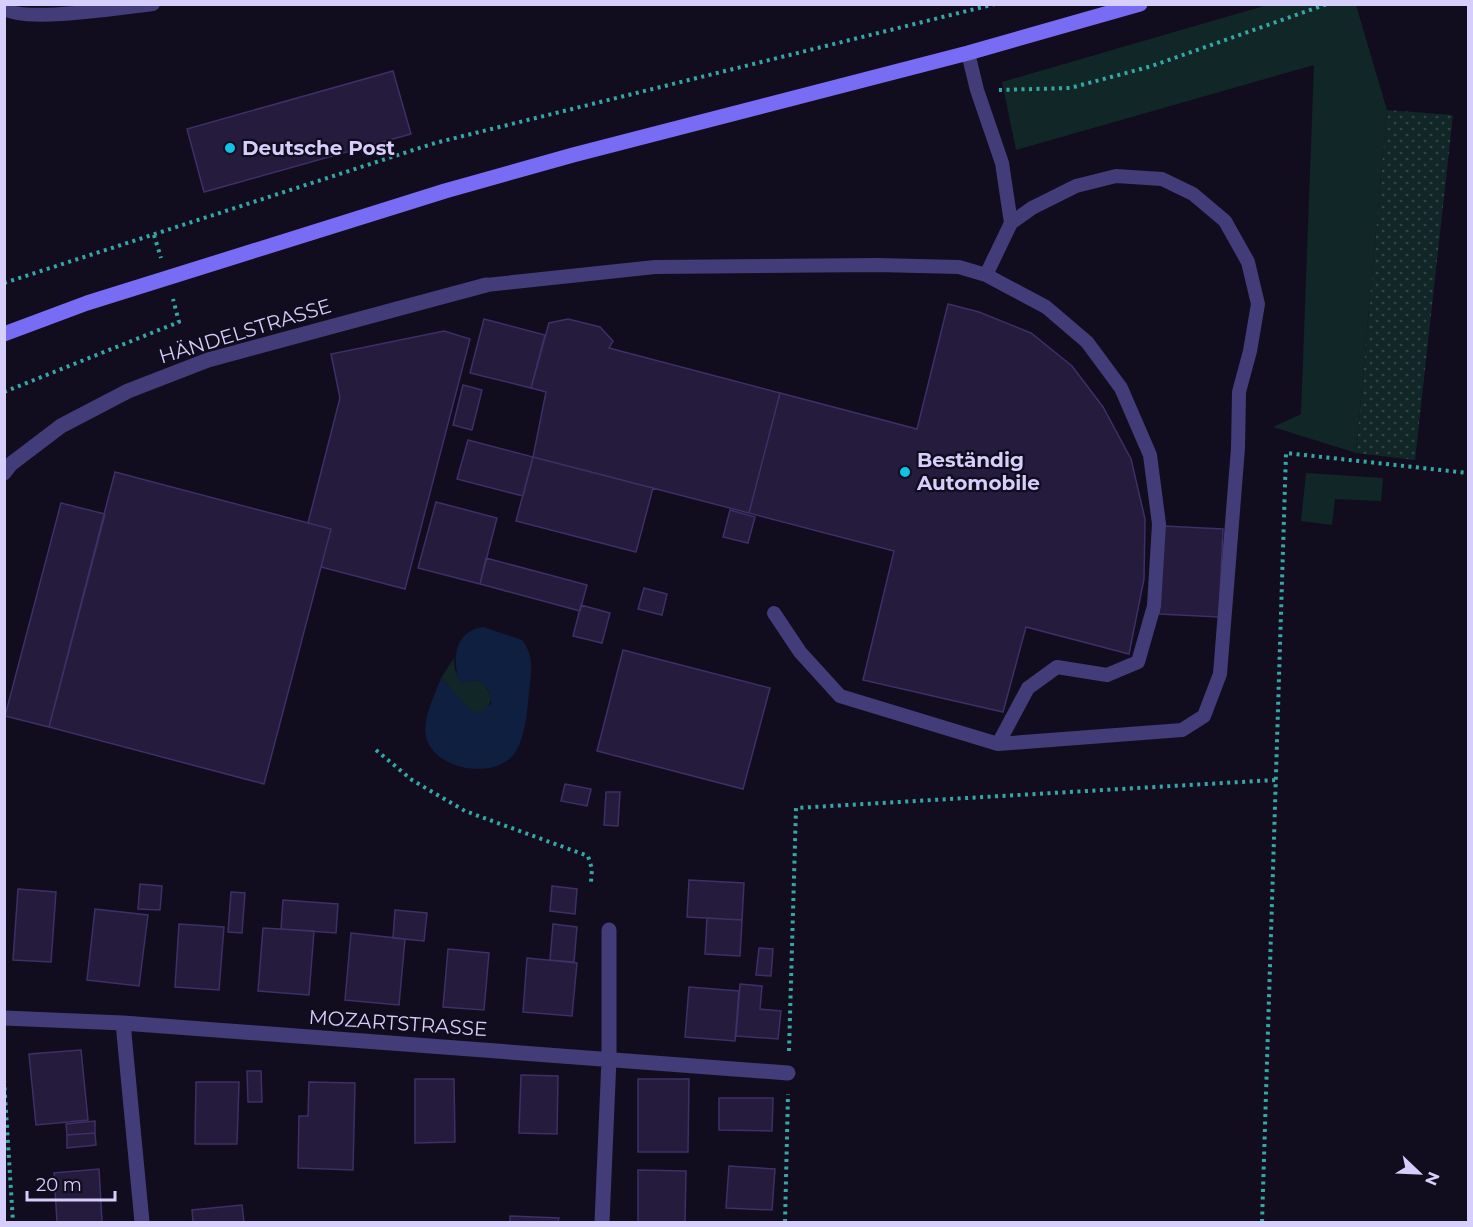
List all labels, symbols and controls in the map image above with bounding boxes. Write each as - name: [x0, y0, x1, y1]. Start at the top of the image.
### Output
- place label: Deutsche Post: [242, 136, 395, 160]
- marker: Deutsche Post: [223, 141, 237, 155]
- street label: HÄNDELSTRASSE: [156, 293, 334, 369]
- place label: Beständig Automobile: [916, 448, 1040, 495]
- marker: Beständig Automobile: [898, 465, 912, 479]
- street label: MOZARTSTRASSE: [308, 1005, 488, 1041]
- north arrow: [1389, 1143, 1449, 1203]
- scale bar: [27, 1164, 116, 1202]
- text: N: [1421, 1169, 1444, 1188]
- text: 20 m: [36, 1174, 82, 1196]

